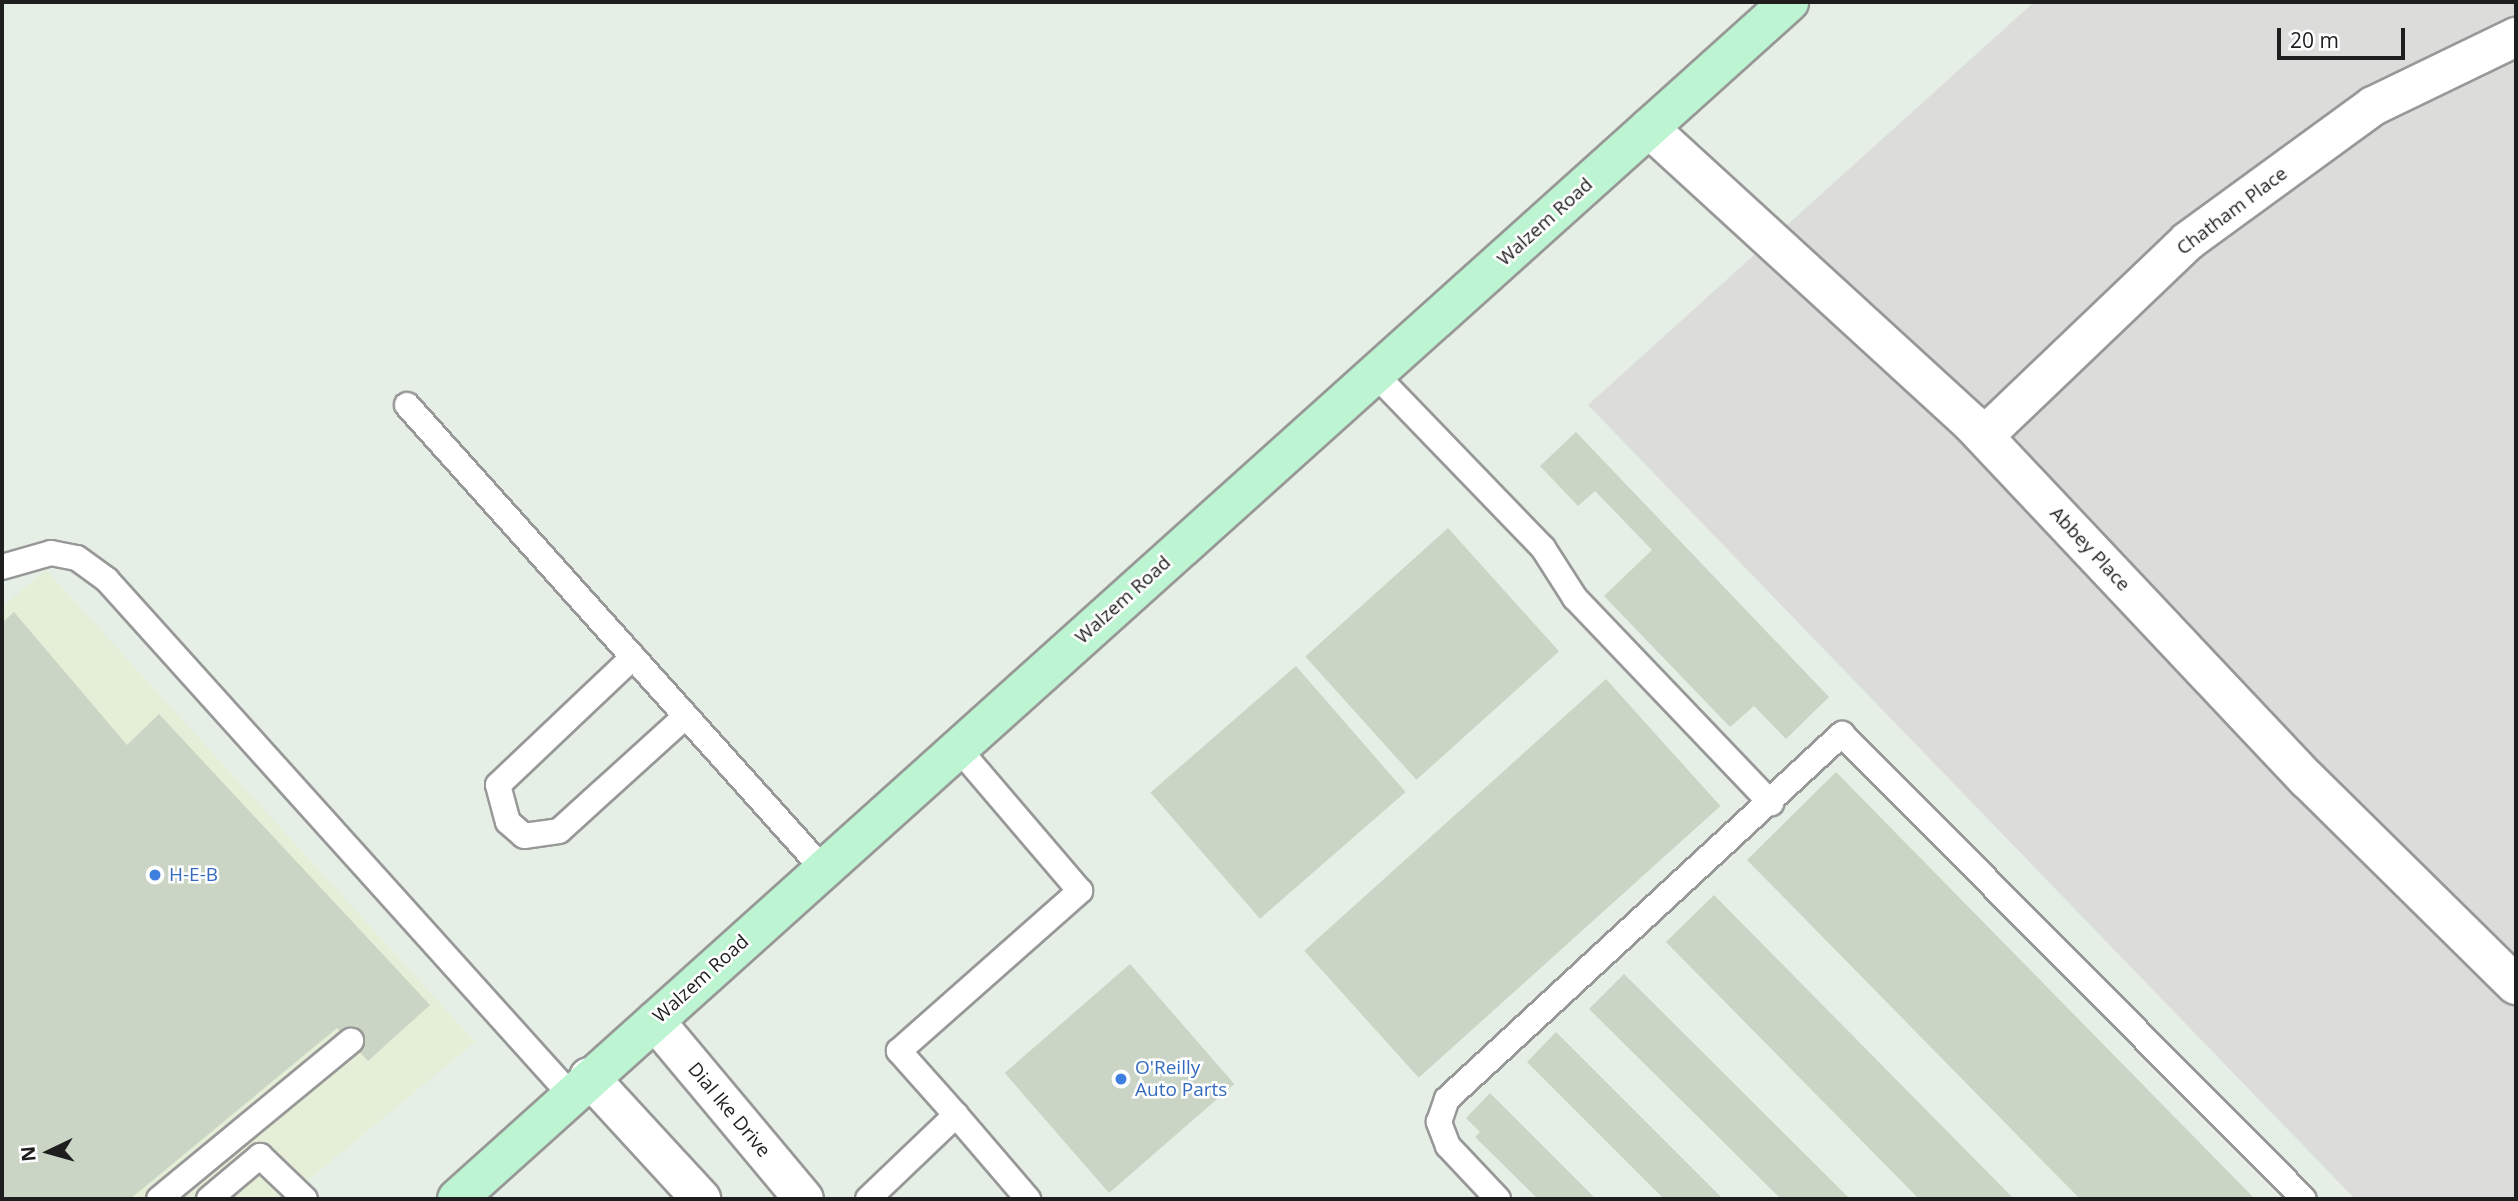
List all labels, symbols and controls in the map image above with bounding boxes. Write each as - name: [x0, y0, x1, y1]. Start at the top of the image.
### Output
- scale bar: [2280, 14, 2408, 58]
- text: 20 m: [2290, 26, 2339, 54]
- street label: Chatham Place: [2172, 162, 2292, 260]
- street label: Walzem Road: [1493, 173, 1597, 271]
- street label: Abbey Place: [2045, 502, 2135, 596]
- street label: Walzem Road: [1071, 551, 1175, 649]
- place label: H-E-B: [169, 864, 218, 886]
- marker: H-E-B: [147, 867, 163, 883]
- street label: Walzem Road: [649, 930, 753, 1028]
- place label: O'Reilly Auto Parts: [1135, 1057, 1227, 1101]
- street label: Dial Ike Drive: [683, 1058, 775, 1162]
- marker: O'Reilly Auto Parts: [1113, 1071, 1129, 1087]
- north arrow: [14, 1117, 84, 1187]
- text: N: [14, 1145, 42, 1163]

